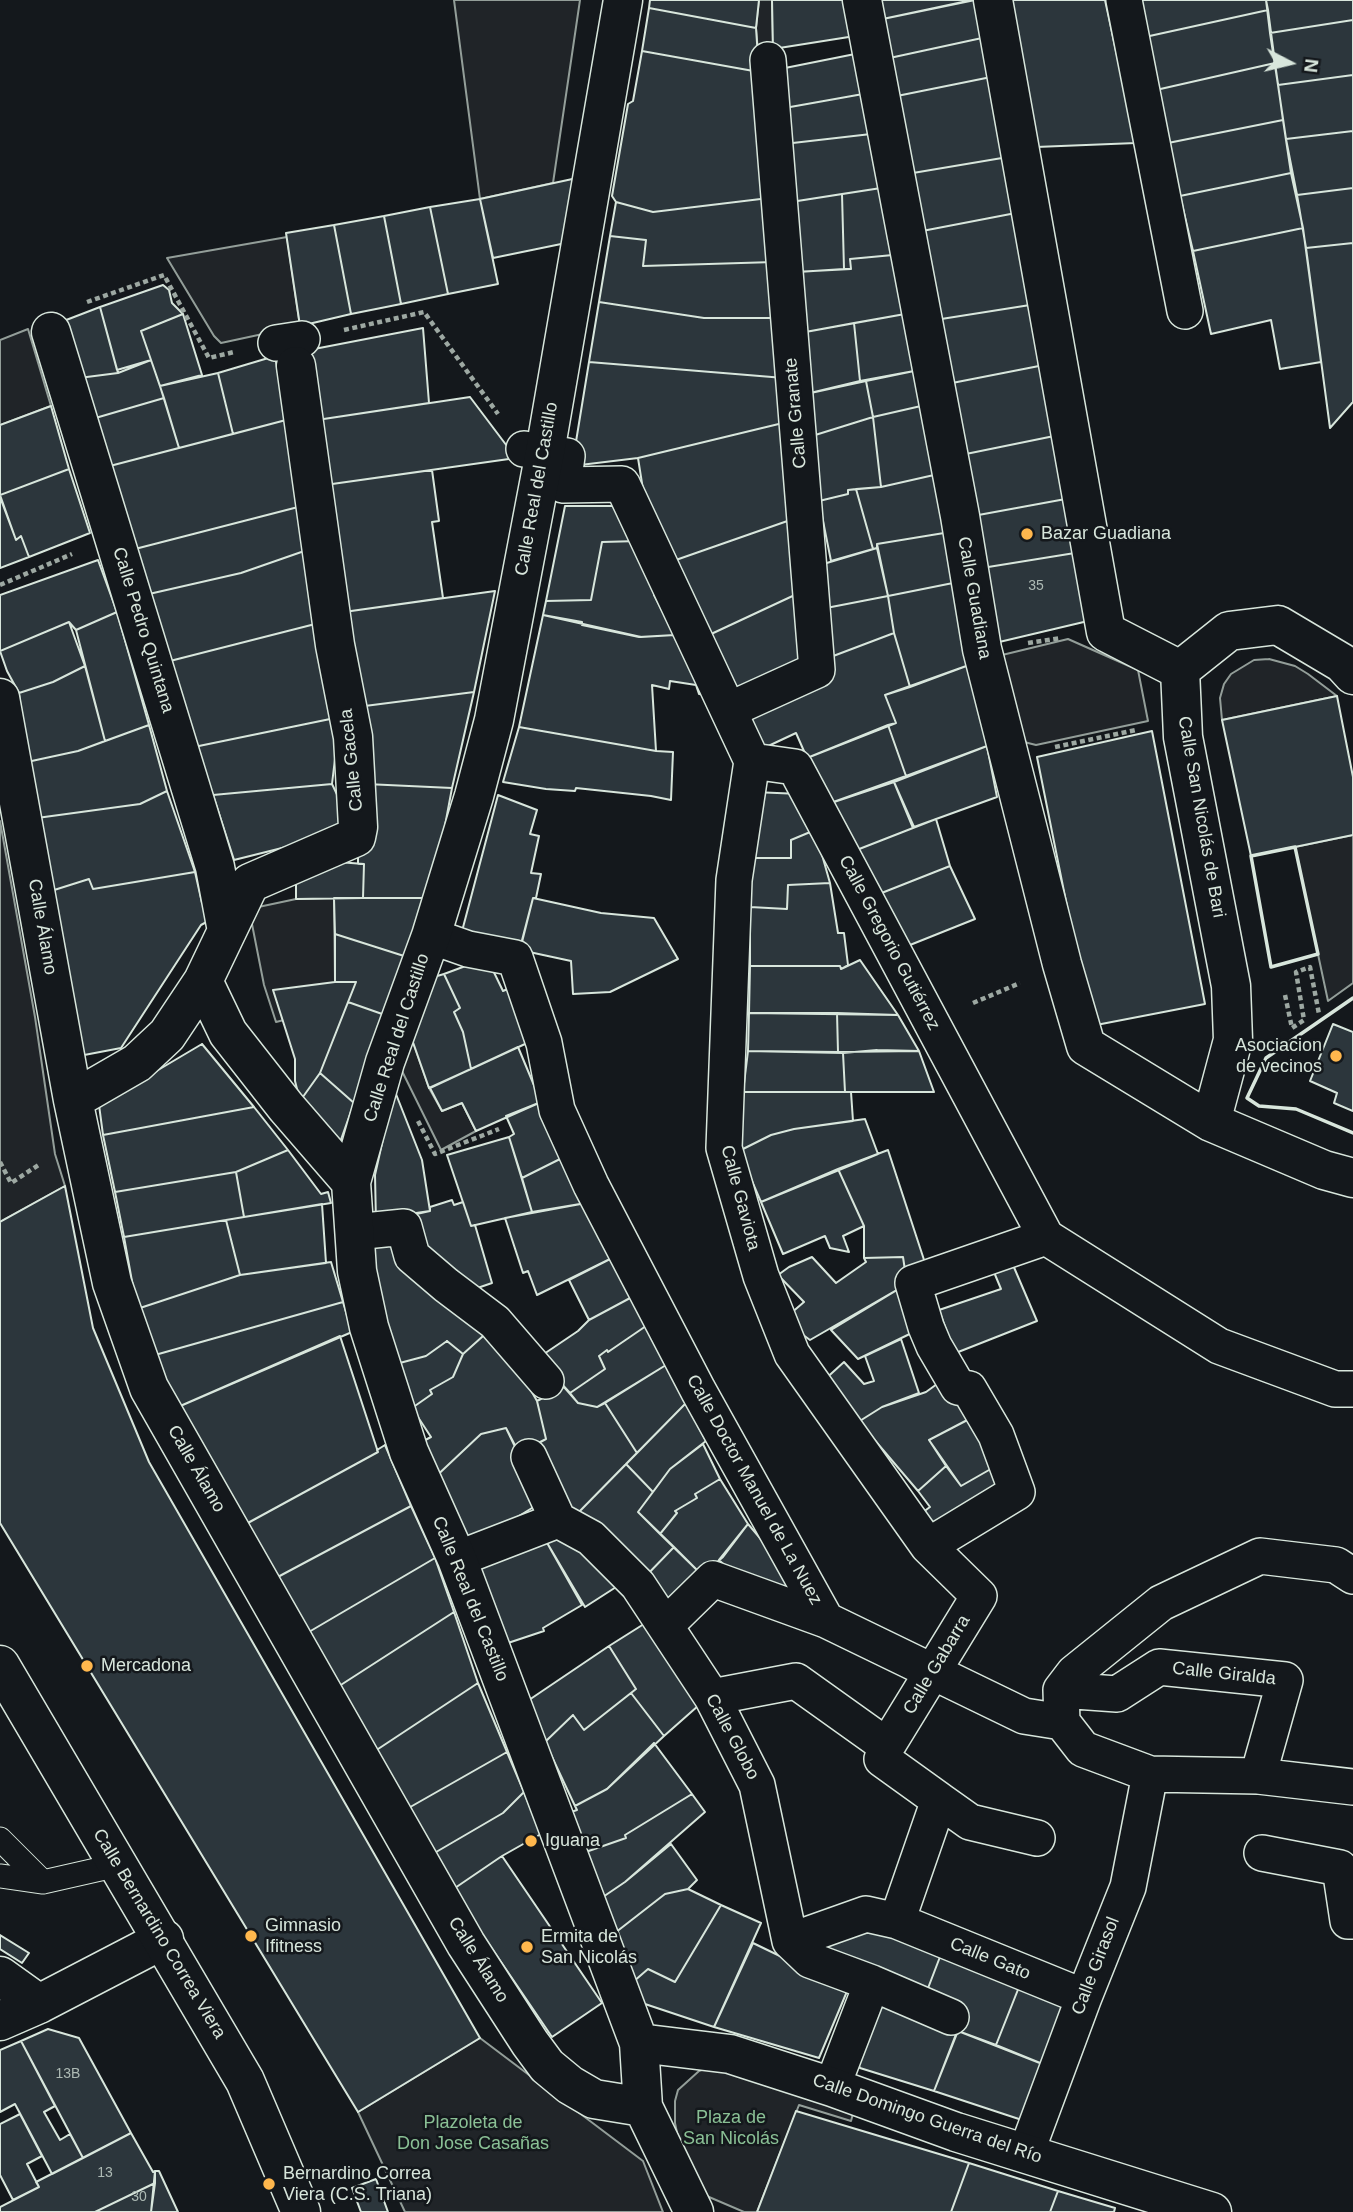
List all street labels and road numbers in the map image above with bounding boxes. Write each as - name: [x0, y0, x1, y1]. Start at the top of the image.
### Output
- street label: Calle Granate: [780, 357, 812, 469]
- street label: Calle Real del Castillo: [511, 400, 563, 578]
- street label: Calle Guadiana: [953, 535, 995, 661]
- street label: Calle Pedro Quintana: [108, 545, 178, 715]
- street label: Calle Gacela: [336, 708, 368, 812]
- street label: Calle San Nicolás de Bari: [1173, 715, 1229, 919]
- street label: Calle Gregorio Gutiérrez: [834, 852, 944, 1034]
- street label: Calle Álamo: [23, 877, 61, 977]
- street label: Calle Real del Castillo: [360, 951, 434, 1125]
- street label: Calle Gaviota: [716, 1143, 764, 1253]
- street label: Calle Doctor Manuel de La Nuez: [681, 1371, 827, 1609]
- street label: Calle Álamo: [162, 1422, 230, 1516]
- street label: Calle Real del Castillo: [427, 1513, 513, 1685]
- street label: Calle Gabarra: [899, 1611, 975, 1719]
- street label: Calle Giralda: [1171, 1658, 1277, 1690]
- street label: Calle Globo: [700, 1690, 764, 1784]
- street label: Calle Bernardino Correa Viera: [88, 1825, 230, 2043]
- street label: Calle Álamo: [443, 1913, 513, 2007]
- street label: Calle Girasol: [1067, 1914, 1125, 2018]
- street label: Calle Gato: [947, 1933, 1033, 1985]
- street label: Calle Domingo Guerra del Río: [809, 2070, 1045, 2168]

